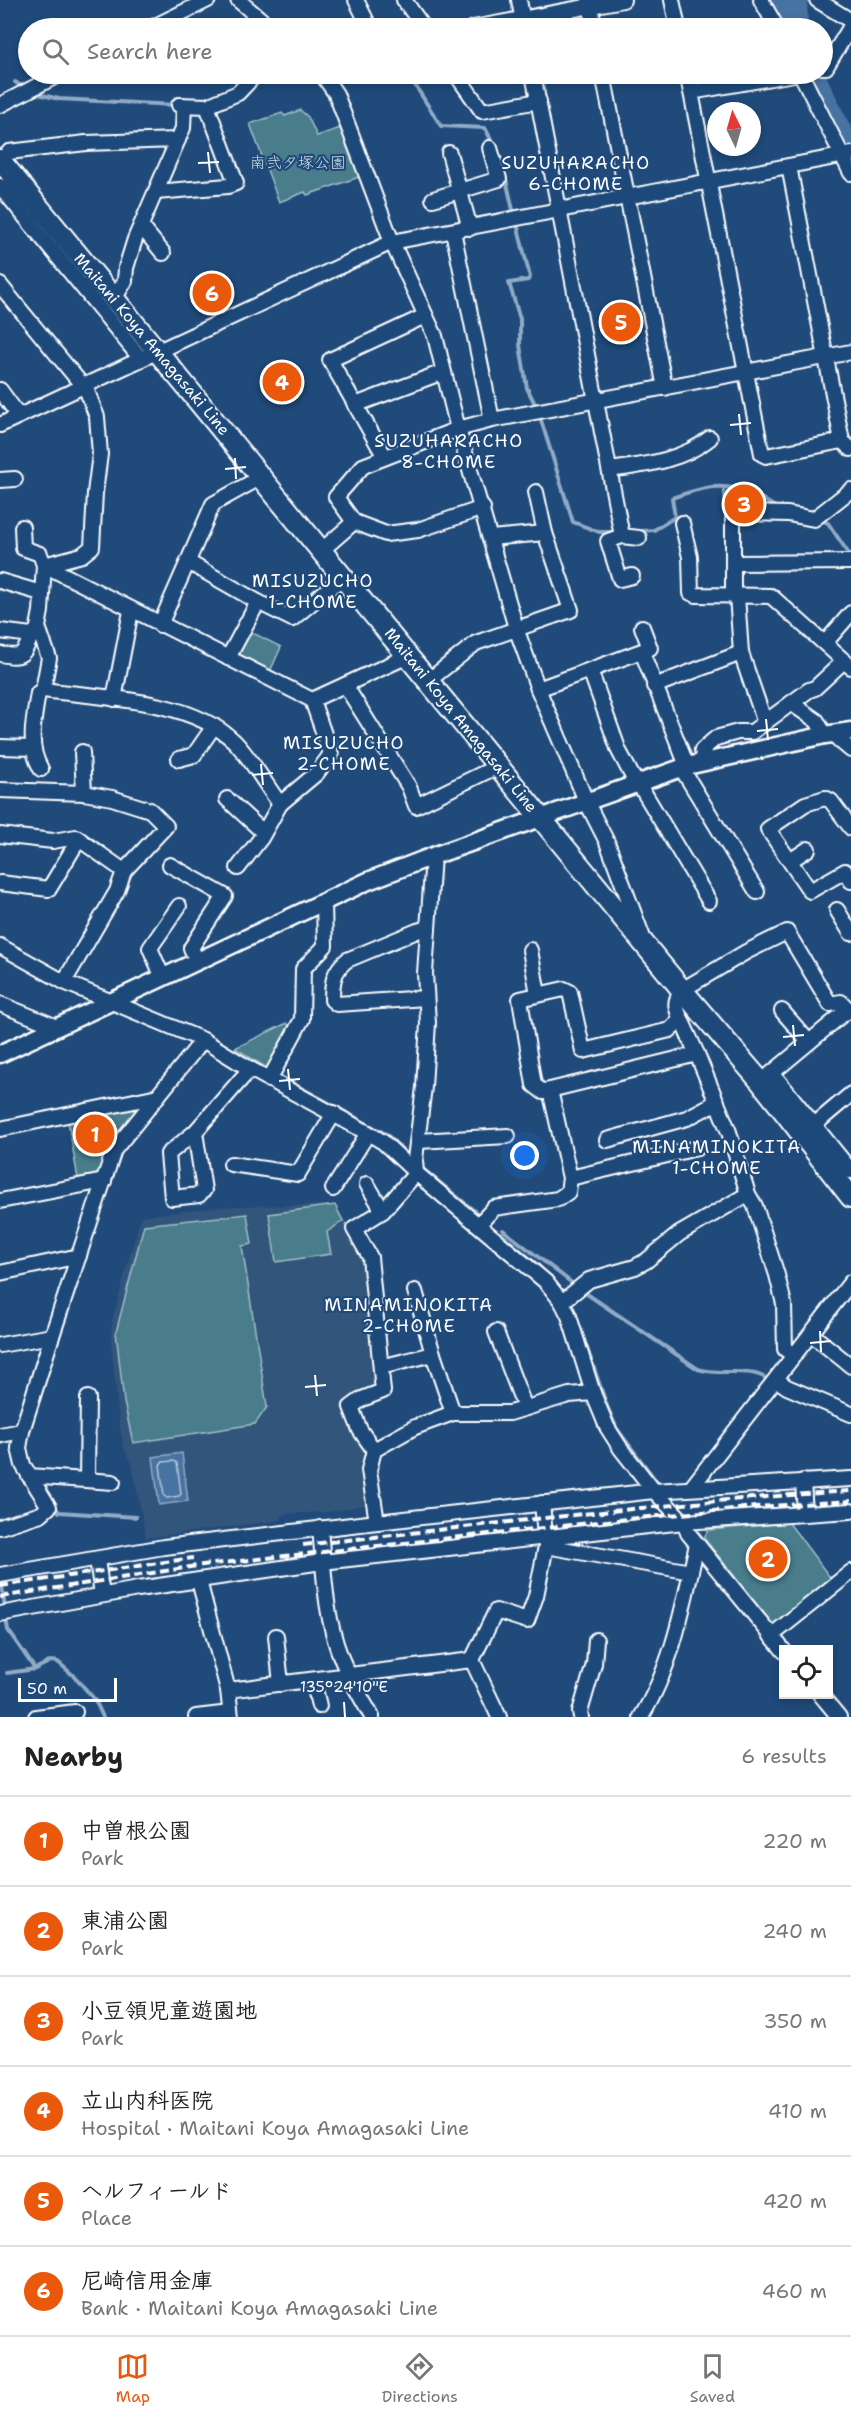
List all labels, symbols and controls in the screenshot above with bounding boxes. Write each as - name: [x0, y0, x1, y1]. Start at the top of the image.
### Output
- search box: [18, 18, 833, 84]
- icon: search: [39, 35, 72, 68]
- text: Search here: [87, 37, 213, 66]
- north arrow: [707, 102, 761, 156]
- district label: SUZUHARACHO 6-CHOME: [501, 151, 651, 196]
- park label: 南弐タ塚公園: [250, 152, 346, 173]
- street label: Maitani Koya Amagasaki Line: [69, 248, 235, 440]
- pin: 6: [192, 270, 232, 316]
- pin: 5: [602, 300, 640, 344]
- pin: 4: [262, 360, 302, 404]
- district label: SUZUHARACHO 8-CHOME: [374, 429, 524, 474]
- pin: 3: [724, 482, 764, 526]
- district label: MISUZUCHO 1-CHOME: [252, 569, 374, 614]
- street label: Maitani Koya Amagasaki Line: [380, 623, 542, 817]
- district label: MISUZUCHO 2-CHOME: [283, 731, 405, 776]
- pin: 1: [76, 1112, 115, 1156]
- district label: MINAMINOKITA 1-CHOME: [632, 1135, 802, 1180]
- your location: [510, 1141, 539, 1170]
- district label: MINAMINOKITA 2-CHOME: [324, 1293, 494, 1338]
- pin: 2: [748, 1536, 788, 1582]
- map controls: [779, 1645, 833, 1699]
- button: locate: [779, 1645, 833, 1699]
- scale bar: [18, 1675, 117, 1702]
- text: 135°24'10"E: [300, 1677, 388, 1697]
- text: 50 m: [27, 1678, 67, 1699]
- text: Nearby: [24, 1739, 123, 1774]
- text: 6 results: [741, 1743, 827, 1769]
- text: 中曽根公園: [81, 1816, 191, 1845]
- text: 1: [39, 1828, 48, 1854]
- text: 220 m: [763, 1828, 827, 1854]
- text: Park: [81, 1845, 124, 1871]
- text: 東浦公園: [81, 1906, 169, 1935]
- text: 2: [37, 1918, 51, 1944]
- text: 240 m: [762, 1918, 827, 1944]
- text: Park: [81, 1935, 124, 1961]
- text: 小豆領児童遊園地: [81, 1996, 257, 2025]
- text: 3: [37, 2008, 51, 2034]
- text: 350 m: [763, 2008, 827, 2034]
- text: Park: [81, 2025, 124, 2051]
- text: 立山内科医院: [81, 2086, 213, 2115]
- text: 4: [37, 2098, 51, 2124]
- text: 410 m: [768, 2098, 827, 2124]
- text: Hospital · Maitani Koya Amagasaki Line: [81, 2115, 469, 2141]
- text: ヘルフィールド: [81, 2176, 232, 2205]
- text: 5: [37, 2188, 50, 2214]
- text: 420 m: [763, 2188, 827, 2214]
- text: Place: [81, 2205, 132, 2231]
- text: 尼崎信用金庫: [81, 2266, 213, 2295]
- text: 6: [37, 2278, 51, 2304]
- text: 460 m: [762, 2278, 827, 2304]
- text: Bank · Maitani Koya Amagasaki Line: [81, 2295, 438, 2321]
- tab: Map: [116, 2350, 150, 2407]
- tab: Directions: [382, 2350, 458, 2407]
- tab: Saved: [690, 2350, 735, 2407]

